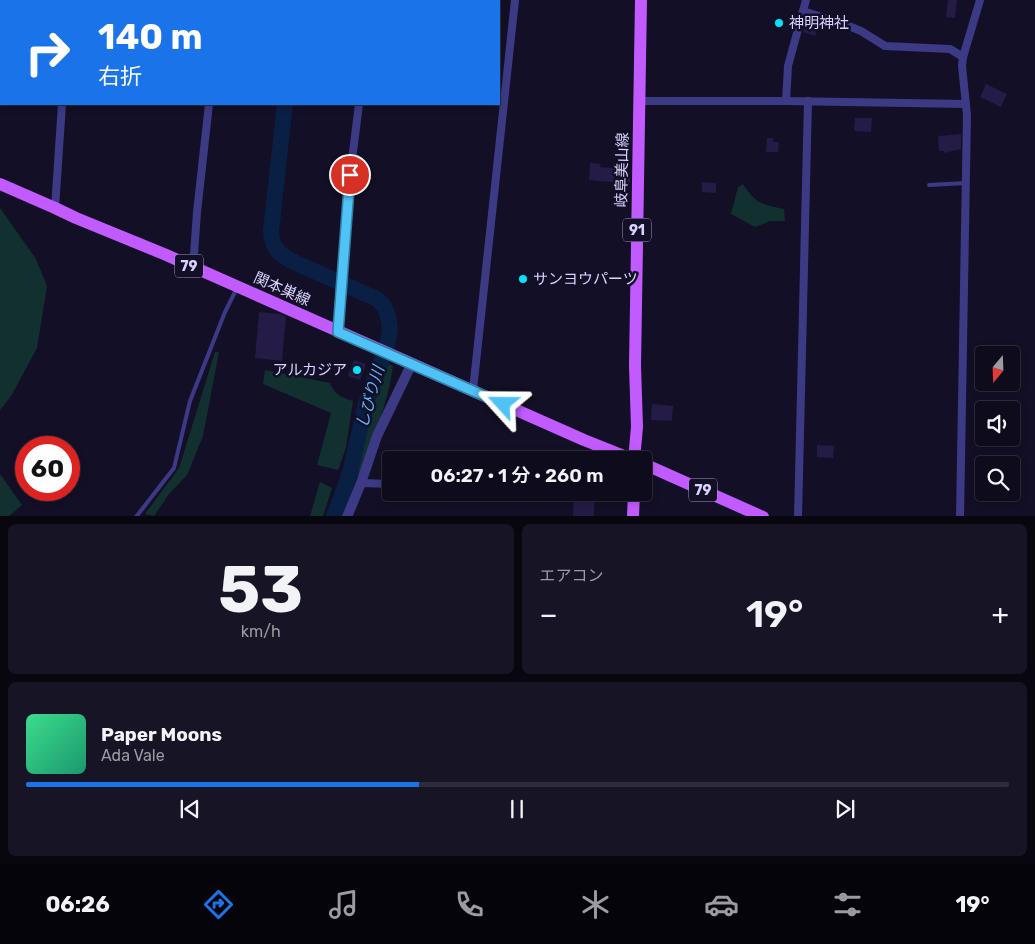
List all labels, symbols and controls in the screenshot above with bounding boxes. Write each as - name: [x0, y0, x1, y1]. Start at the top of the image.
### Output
- place label: 神明神社: [789, 14, 849, 32]
- text: 140 m: [98, 16, 203, 58]
- marker: 神明神社: [773, 17, 785, 29]
- icon: right: [15, 20, 80, 85]
- text: 右折: [98, 63, 142, 90]
- street label: 岐阜美山線: [612, 132, 632, 208]
- pin: [329, 154, 371, 196]
- icon: arrive: [336, 161, 364, 189]
- road number: 91: [623, 218, 651, 242]
- road number: 79: [175, 255, 203, 278]
- street label: 関本巣線: [251, 269, 313, 309]
- place label: サンヨウパーツ: [533, 270, 638, 288]
- marker: サンヨウパーツ: [517, 273, 529, 285]
- north arrow: [975, 346, 1020, 391]
- map controls: [975, 346, 1020, 501]
- place label: アルカジア: [273, 361, 347, 379]
- water label: しびり川: [352, 362, 389, 430]
- marker: アルカジア: [351, 364, 363, 376]
- position arrow: [476, 377, 528, 429]
- button: sound: [975, 401, 1020, 446]
- speed limit sign: 60: [15, 436, 80, 501]
- button: search: [975, 456, 1020, 501]
- text: 06:27 · 1 分 · 260 m: [431, 464, 603, 487]
- road number: 79: [689, 478, 717, 502]
- text: 53: [218, 551, 303, 628]
- text: エアコン: [540, 566, 604, 585]
- text: 19°: [746, 591, 803, 637]
- text: −: [540, 598, 558, 631]
- text: +: [992, 598, 1009, 631]
- text: km/h: [241, 622, 281, 641]
- text: Paper Moons: [101, 723, 222, 746]
- text: Ada Vale: [101, 746, 165, 765]
- icon: previous: [176, 795, 204, 823]
- icon: pause: [503, 795, 531, 823]
- icon: next: [831, 795, 859, 823]
- icon: directions: [201, 887, 236, 922]
- icon: music: [326, 887, 361, 922]
- icon: phone: [452, 887, 487, 922]
- icon: climate: [578, 887, 613, 922]
- icon: car: [704, 887, 739, 922]
- icon: filters: [830, 887, 865, 922]
- text: 06:26: [45, 891, 110, 918]
- text: 19°: [955, 891, 990, 918]

